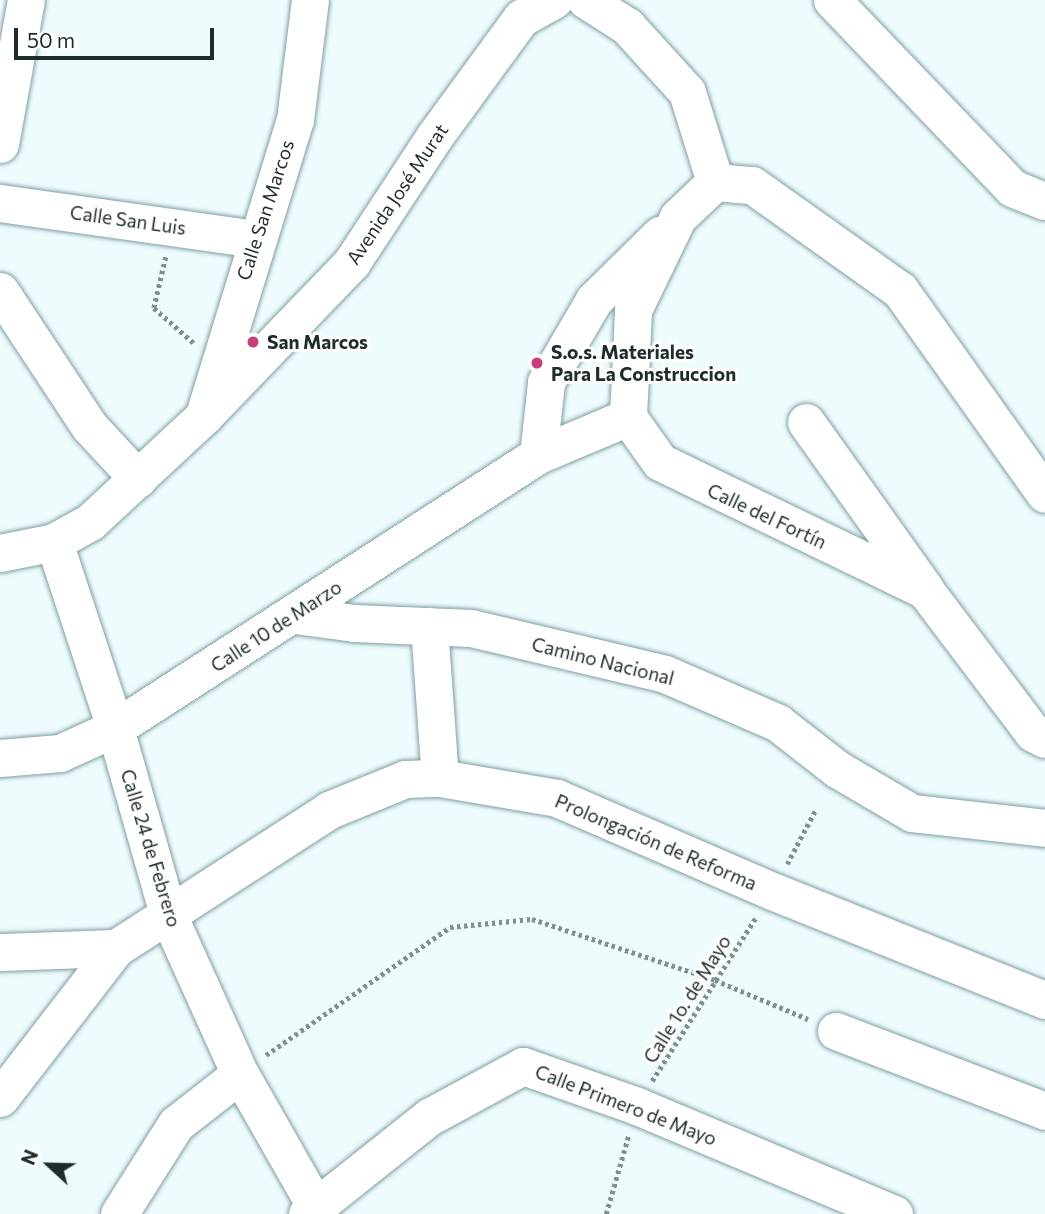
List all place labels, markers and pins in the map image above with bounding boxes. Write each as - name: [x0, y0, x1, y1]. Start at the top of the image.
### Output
- place label: San Marcos: [267, 331, 368, 353]
- marker: San Marcos: [245, 334, 261, 350]
- place label: S.o.s. Materiales Para La Construccion: [551, 341, 736, 385]
- marker: S.o.s. Materiales Para La Construccion: [529, 355, 545, 371]

